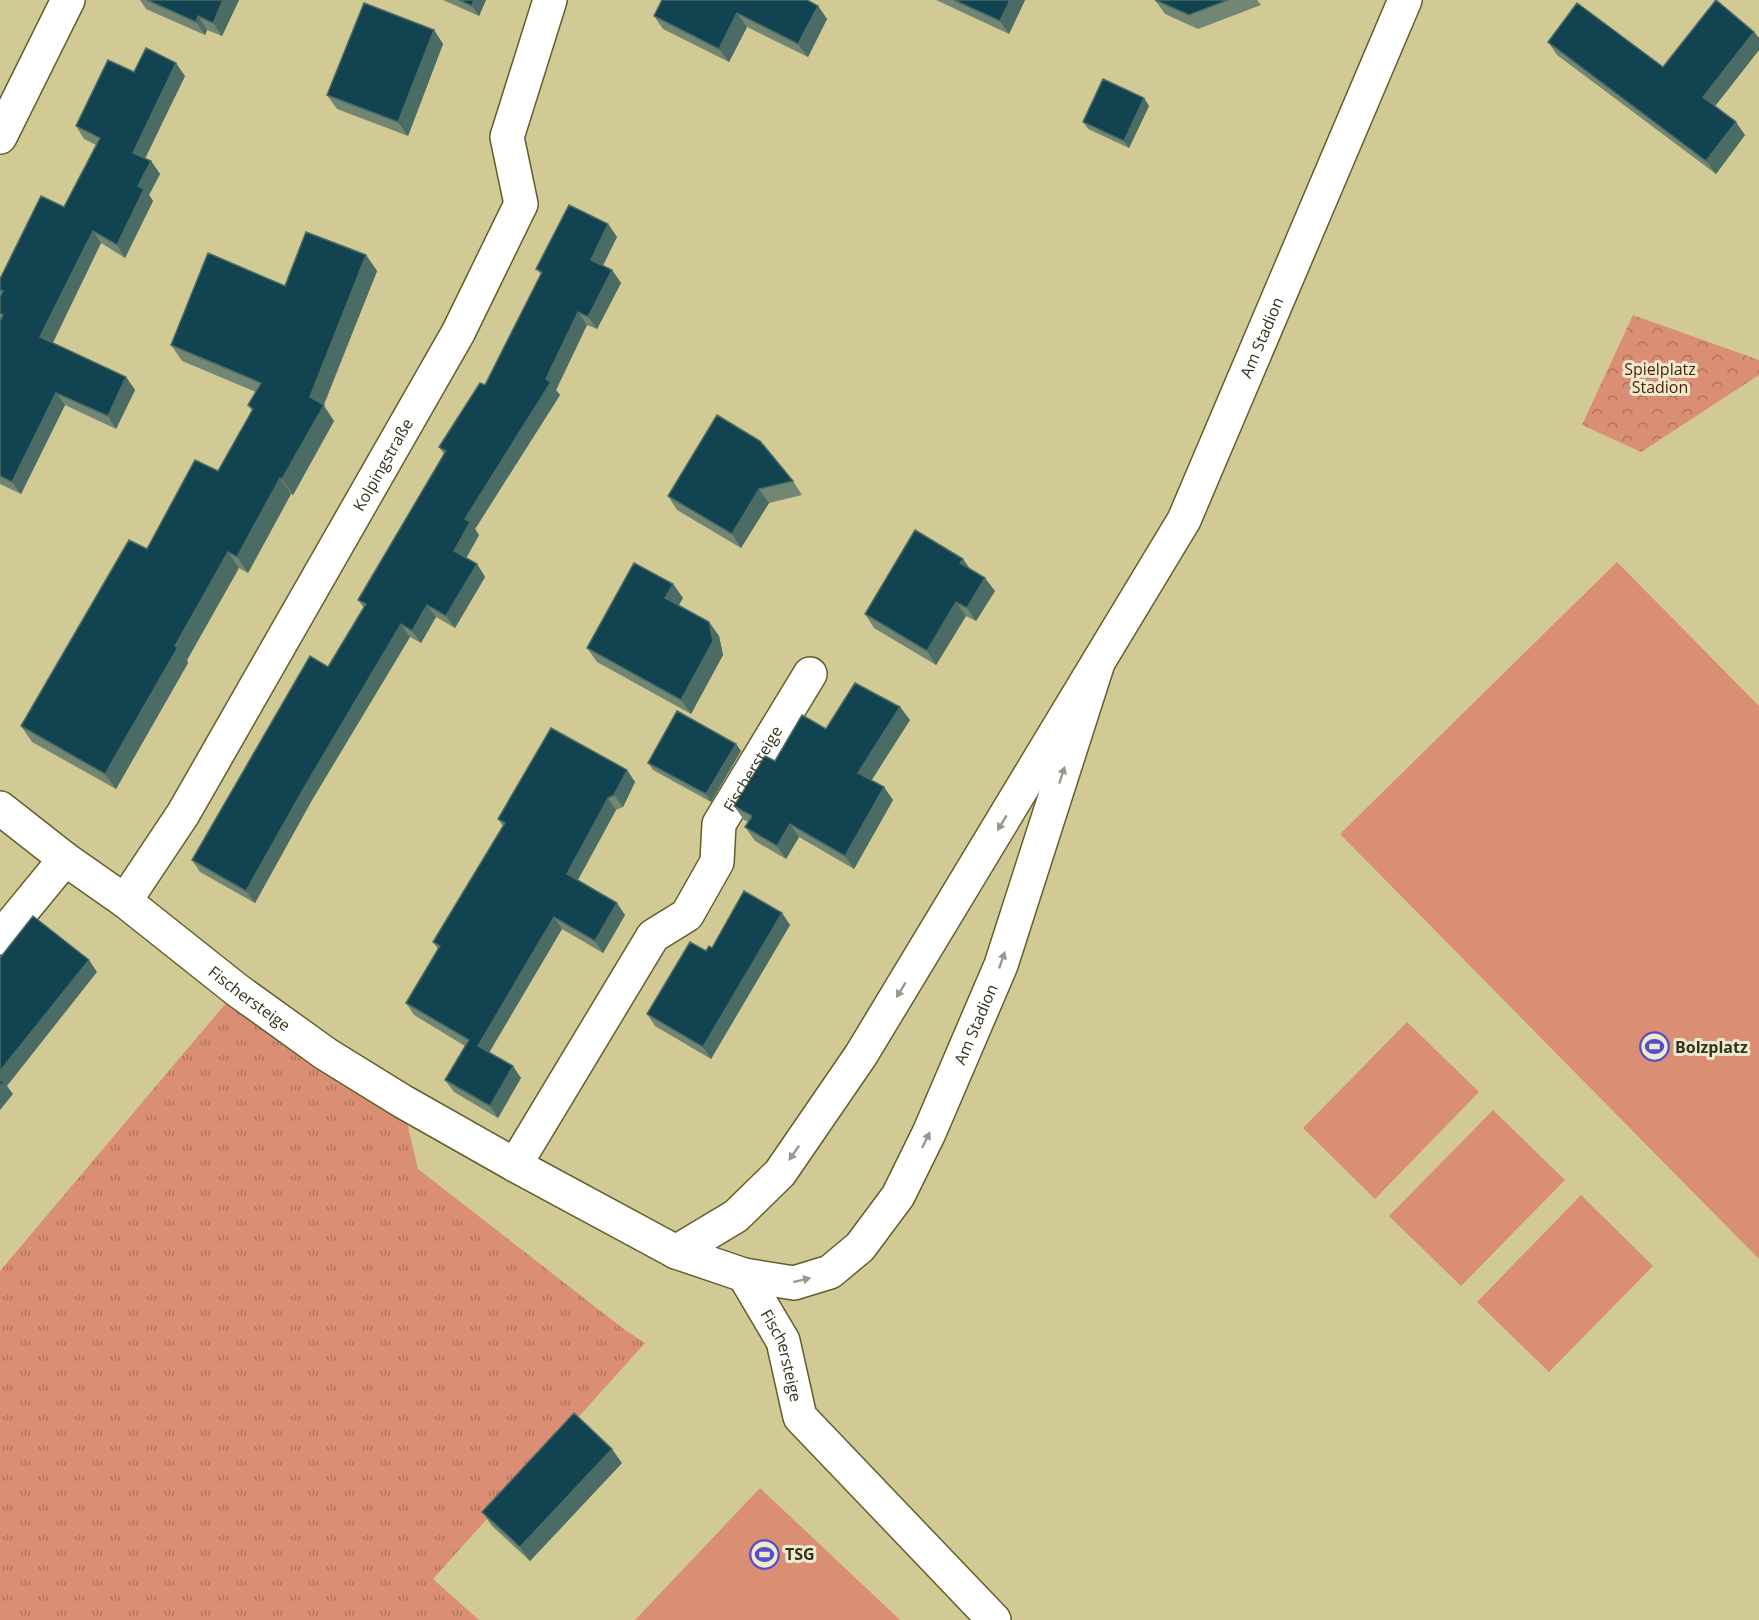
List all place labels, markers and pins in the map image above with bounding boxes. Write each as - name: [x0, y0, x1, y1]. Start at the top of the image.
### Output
- sports icon: Bolzplatz: [1638, 1031, 1670, 1063]
- place label: Bolzplatz: [1675, 1036, 1748, 1058]
- sports icon: TSG: [748, 1538, 780, 1570]
- place label: TSG: [785, 1543, 815, 1565]

